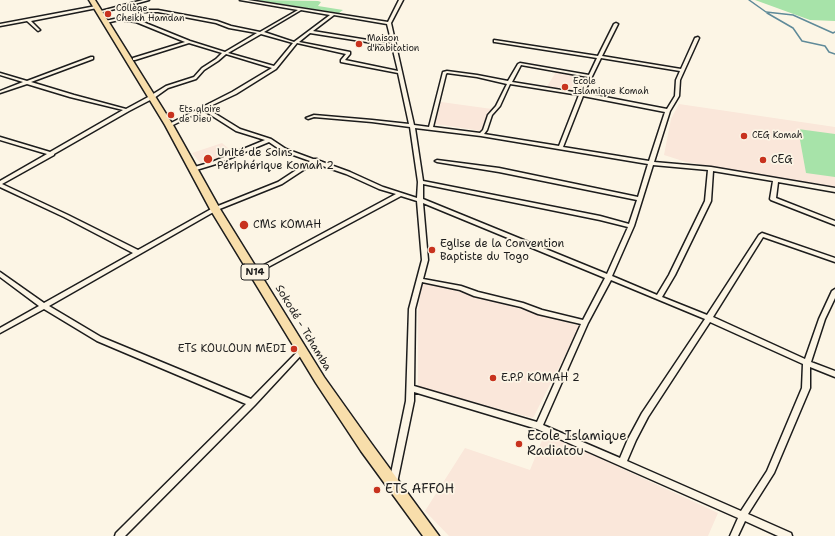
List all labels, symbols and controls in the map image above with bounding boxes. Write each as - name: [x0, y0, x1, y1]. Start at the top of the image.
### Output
- place label: Collège Cheikh Hamdan: [116, 4, 185, 25]
- marker: Collège Cheikh Hamdan: [103, 9, 113, 19]
- place label: Maison d'habitation: [367, 34, 419, 55]
- marker: Maison d'habitation: [354, 39, 364, 49]
- place label: Ecole Islamique Komah: [573, 77, 649, 98]
- marker: Ecole Islamique Komah: [560, 82, 570, 92]
- place label: Ets gloire de Dieu: [179, 105, 221, 126]
- marker: Ets gloire de Dieu: [166, 110, 176, 120]
- marker: CEG Komah: [739, 131, 749, 141]
- place label: CEG Komah: [752, 131, 802, 141]
- place label: Unité de Soins Périphérique Komah 2: [217, 146, 334, 172]
- marker: Unité de Soins Périphérique Komah 2: [202, 153, 214, 165]
- place label: CEG: [771, 153, 792, 167]
- marker: CEG: [758, 155, 768, 165]
- place label: CMS KOMAH: [253, 218, 321, 232]
- marker: CMS KOMAH: [238, 219, 250, 231]
- place label: Eglise de la Convention Baptiste du Togo: [440, 237, 564, 263]
- marker: Eglise de la Convention Baptiste du Togo: [427, 245, 437, 255]
- road number: N14: [241, 264, 269, 280]
- street label: Sokodé - Tchamba: [272, 283, 334, 373]
- place label: ETS KOULOUN MEDI: [178, 342, 286, 356]
- marker: ETS KOULOUN MEDI: [289, 344, 299, 354]
- place label: E.P.P KOMAH 2: [501, 371, 580, 385]
- marker: E.P.P KOMAH 2: [488, 373, 498, 383]
- place label: Ecole Islamique Radiatou: [527, 429, 627, 460]
- marker: Ecole Islamique Radiatou: [514, 439, 524, 449]
- place label: ETS AFFOH: [385, 482, 454, 498]
- marker: ETS AFFOH: [372, 485, 382, 495]

